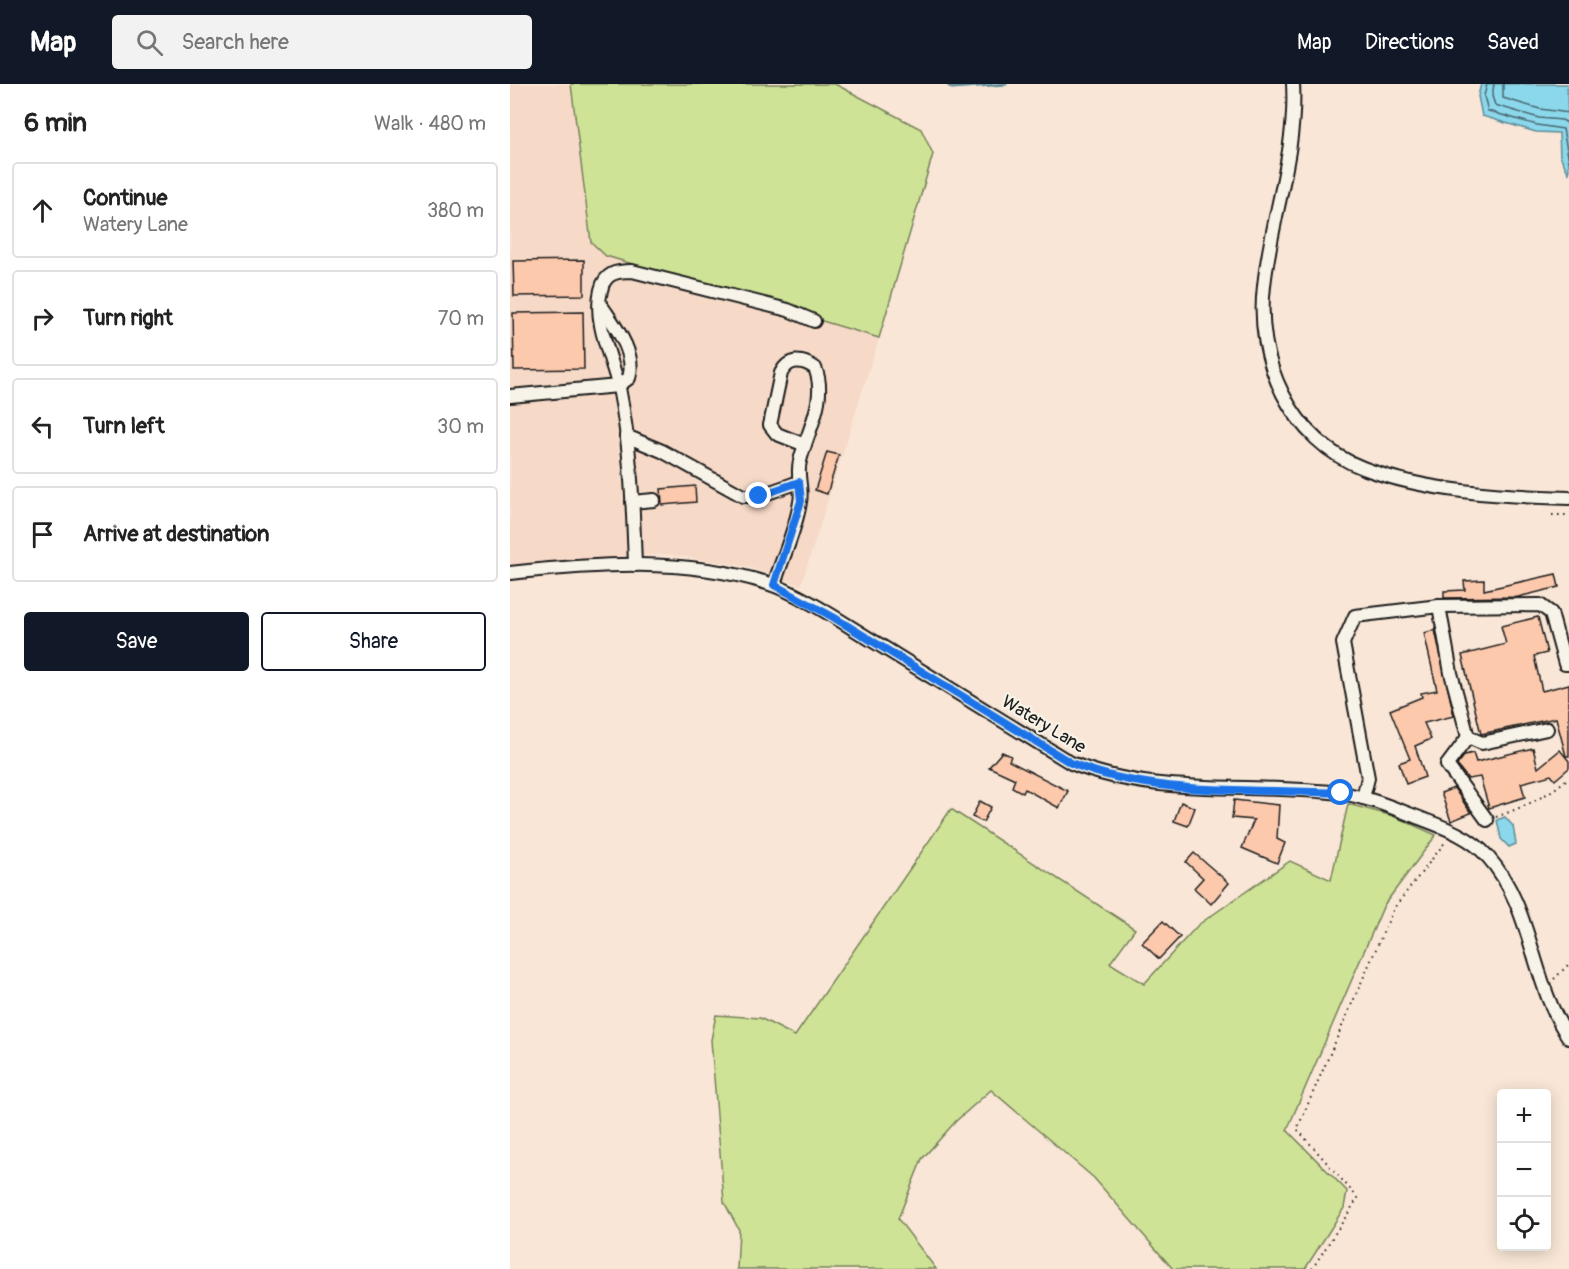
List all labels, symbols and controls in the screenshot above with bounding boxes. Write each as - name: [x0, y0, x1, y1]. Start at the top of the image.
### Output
- search box: [112, 15, 532, 69]
- text: Map: [30, 25, 76, 60]
- icon: search: [133, 26, 166, 59]
- text: Search here: [181, 28, 289, 56]
- text: Map: [1297, 29, 1332, 56]
- text: Directions: [1365, 29, 1454, 56]
- text: Saved: [1487, 29, 1539, 56]
- text: 6 min: [24, 107, 87, 139]
- text: Walk · 480 m: [374, 111, 486, 136]
- text: Continue: [83, 184, 167, 212]
- icon: ahead: [26, 194, 59, 227]
- text: 380 m: [427, 198, 484, 223]
- text: Watery Lane: [83, 212, 188, 237]
- icon: right: [26, 302, 59, 335]
- text: Turn right: [83, 304, 173, 332]
- text: 70 m: [438, 306, 484, 331]
- icon: left: [26, 410, 59, 443]
- text: Turn left: [83, 412, 165, 440]
- text: 30 m: [437, 414, 484, 439]
- route end: [745, 482, 771, 508]
- icon: arrive: [26, 518, 59, 551]
- text: Arrive at destination: [83, 520, 269, 548]
- button: Save: [24, 612, 249, 671]
- button: Share: [261, 612, 486, 671]
- street label: Watery Lane: [997, 690, 1090, 759]
- route start: [1327, 779, 1353, 805]
- map controls: [1497, 1089, 1551, 1251]
- button: +: [1497, 1089, 1551, 1143]
- button: −: [1497, 1143, 1551, 1197]
- button: locate: [1497, 1197, 1551, 1251]

